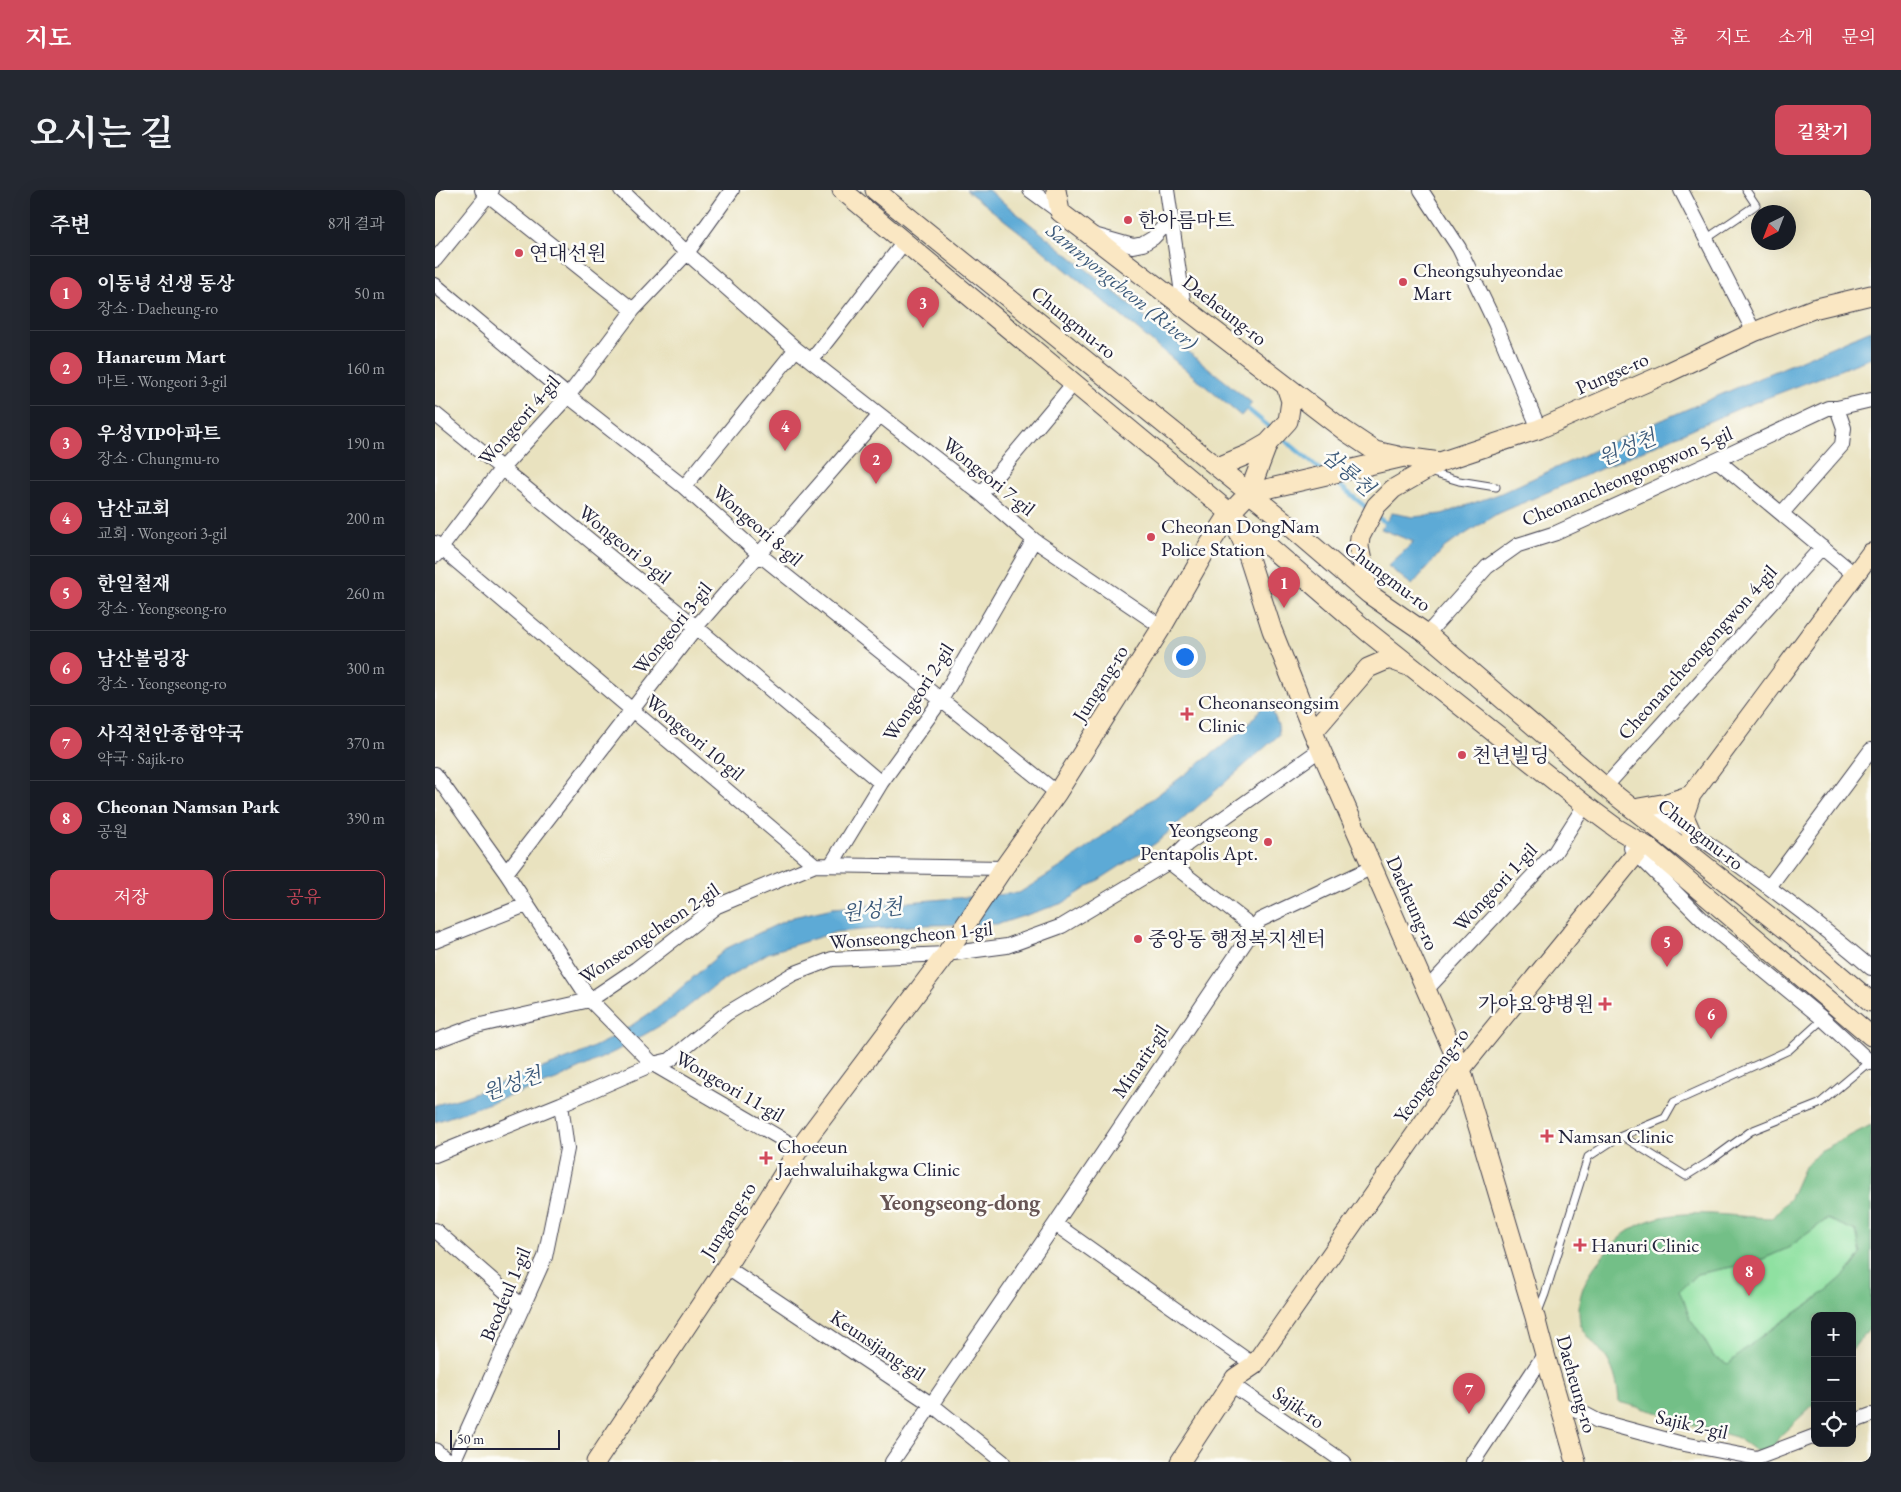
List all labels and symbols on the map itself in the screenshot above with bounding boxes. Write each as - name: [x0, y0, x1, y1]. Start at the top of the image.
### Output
- north arrow: [1751, 205, 1796, 250]
- place label: 한아름마트: [1138, 207, 1235, 233]
- marker: 한아름마트: [1122, 214, 1134, 226]
- water label: Samnyongcheon (River): [1040, 216, 1204, 355]
- place label: 연대선원: [529, 240, 606, 266]
- marker: 연대선원: [513, 247, 525, 259]
- place label: Cheongsuhyeondae Mart: [1413, 257, 1563, 306]
- street label: Daeheung-ro: [1177, 269, 1273, 351]
- marker: Cheongsuhyeondae Mart: [1397, 276, 1409, 288]
- street label: Chungmu-ro: [1026, 280, 1122, 364]
- pin: 3: [907, 287, 939, 328]
- street label: Pungse-ro: [1571, 345, 1653, 401]
- street label: Wongeori 4-gil: [472, 369, 566, 471]
- pin: 4: [769, 410, 801, 451]
- street label: Cheonancheongongwon 5-gil: [1518, 420, 1737, 532]
- water label: 원성천: [1594, 423, 1662, 472]
- street label: Wongeori 7-gil: [937, 431, 1041, 521]
- water label: 삼룡천: [1316, 442, 1382, 503]
- pin: 2: [860, 443, 892, 484]
- street label: Wongeori 8-gil: [707, 478, 809, 572]
- street label: Wongeori 9-gil: [573, 499, 677, 589]
- place label: Cheonan DongNam Police Station: [1161, 513, 1320, 562]
- marker: Cheonan DongNam Police Station: [1145, 531, 1157, 543]
- street label: Chungmu-ro: [1339, 535, 1437, 617]
- street label: Cheonancheongongwon 4-gil: [1612, 559, 1783, 745]
- pin: 1: [1268, 567, 1300, 608]
- street label: Wongeori 3-gil: [627, 576, 717, 680]
- street label: Wongeori 2-gil: [877, 638, 960, 746]
- street label: Jungang-ro: [1065, 640, 1134, 728]
- your location: [1172, 644, 1198, 670]
- street label: Wongeori 10-gil: [640, 688, 750, 786]
- place label: Cheonanseongsim Clinic: [1198, 689, 1340, 738]
- marker: Cheonanseongsim Clinic: [1180, 707, 1194, 721]
- place label: 천년빌딩: [1472, 742, 1549, 768]
- marker: 천년빌딩: [1456, 749, 1468, 761]
- street label: Chungmu-ro: [1653, 792, 1749, 876]
- place label: Yeongseong Pentapolis Apt.: [1140, 817, 1258, 866]
- marker: Yeongseong Pentapolis Apt.: [1262, 836, 1274, 848]
- street label: Wongeori 1-gil: [1447, 837, 1543, 937]
- street label: Daeheung-ro: [1381, 852, 1445, 954]
- street label: Wonseongcheon 2-gil: [574, 876, 724, 990]
- water label: 원성천: [840, 892, 905, 927]
- street label: Wonseongcheon 1-gil: [828, 915, 994, 955]
- place label: 중앙동 행정복지센터: [1148, 926, 1326, 952]
- pin: 5: [1651, 926, 1683, 967]
- marker: 중앙동 행정복지센터: [1132, 933, 1144, 945]
- place label: 가야요양병원: [1478, 991, 1594, 1017]
- marker: 가야요양병원: [1598, 997, 1612, 1011]
- pin: 6: [1695, 998, 1727, 1039]
- street label: Minarit-gil: [1106, 1019, 1174, 1103]
- street label: Yeongseong-ro: [1388, 1022, 1474, 1128]
- street label: Wongeori 11-gil: [671, 1044, 789, 1128]
- water label: 원성천: [479, 1060, 547, 1106]
- place label: Namsan Clinic: [1558, 1123, 1674, 1149]
- marker: Namsan Clinic: [1540, 1129, 1554, 1143]
- place label: Choeeun Jaehwaluihakgwa Clinic: [775, 1133, 960, 1182]
- marker: Choeeun Jaehwaluihakgwa Clinic: [759, 1151, 773, 1165]
- street label: Jungang-ro: [693, 1177, 762, 1265]
- district label: Yeongseong-dong: [880, 1188, 1041, 1217]
- place label: Hanuri Clinic: [1591, 1232, 1699, 1258]
- marker: Hanuri Clinic: [1573, 1238, 1587, 1252]
- street label: Beodeul 1-gil: [473, 1243, 537, 1345]
- pin: 8: [1733, 1255, 1765, 1296]
- street label: Keunsijang-gil: [825, 1304, 931, 1387]
- street label: Daeheung-ro: [1551, 1332, 1603, 1436]
- pin: 7: [1453, 1373, 1485, 1414]
- street label: Sajik-ro: [1268, 1380, 1330, 1434]
- street label: Sajik 2-gil: [1653, 1403, 1731, 1445]
- scale bar: [450, 1427, 560, 1450]

